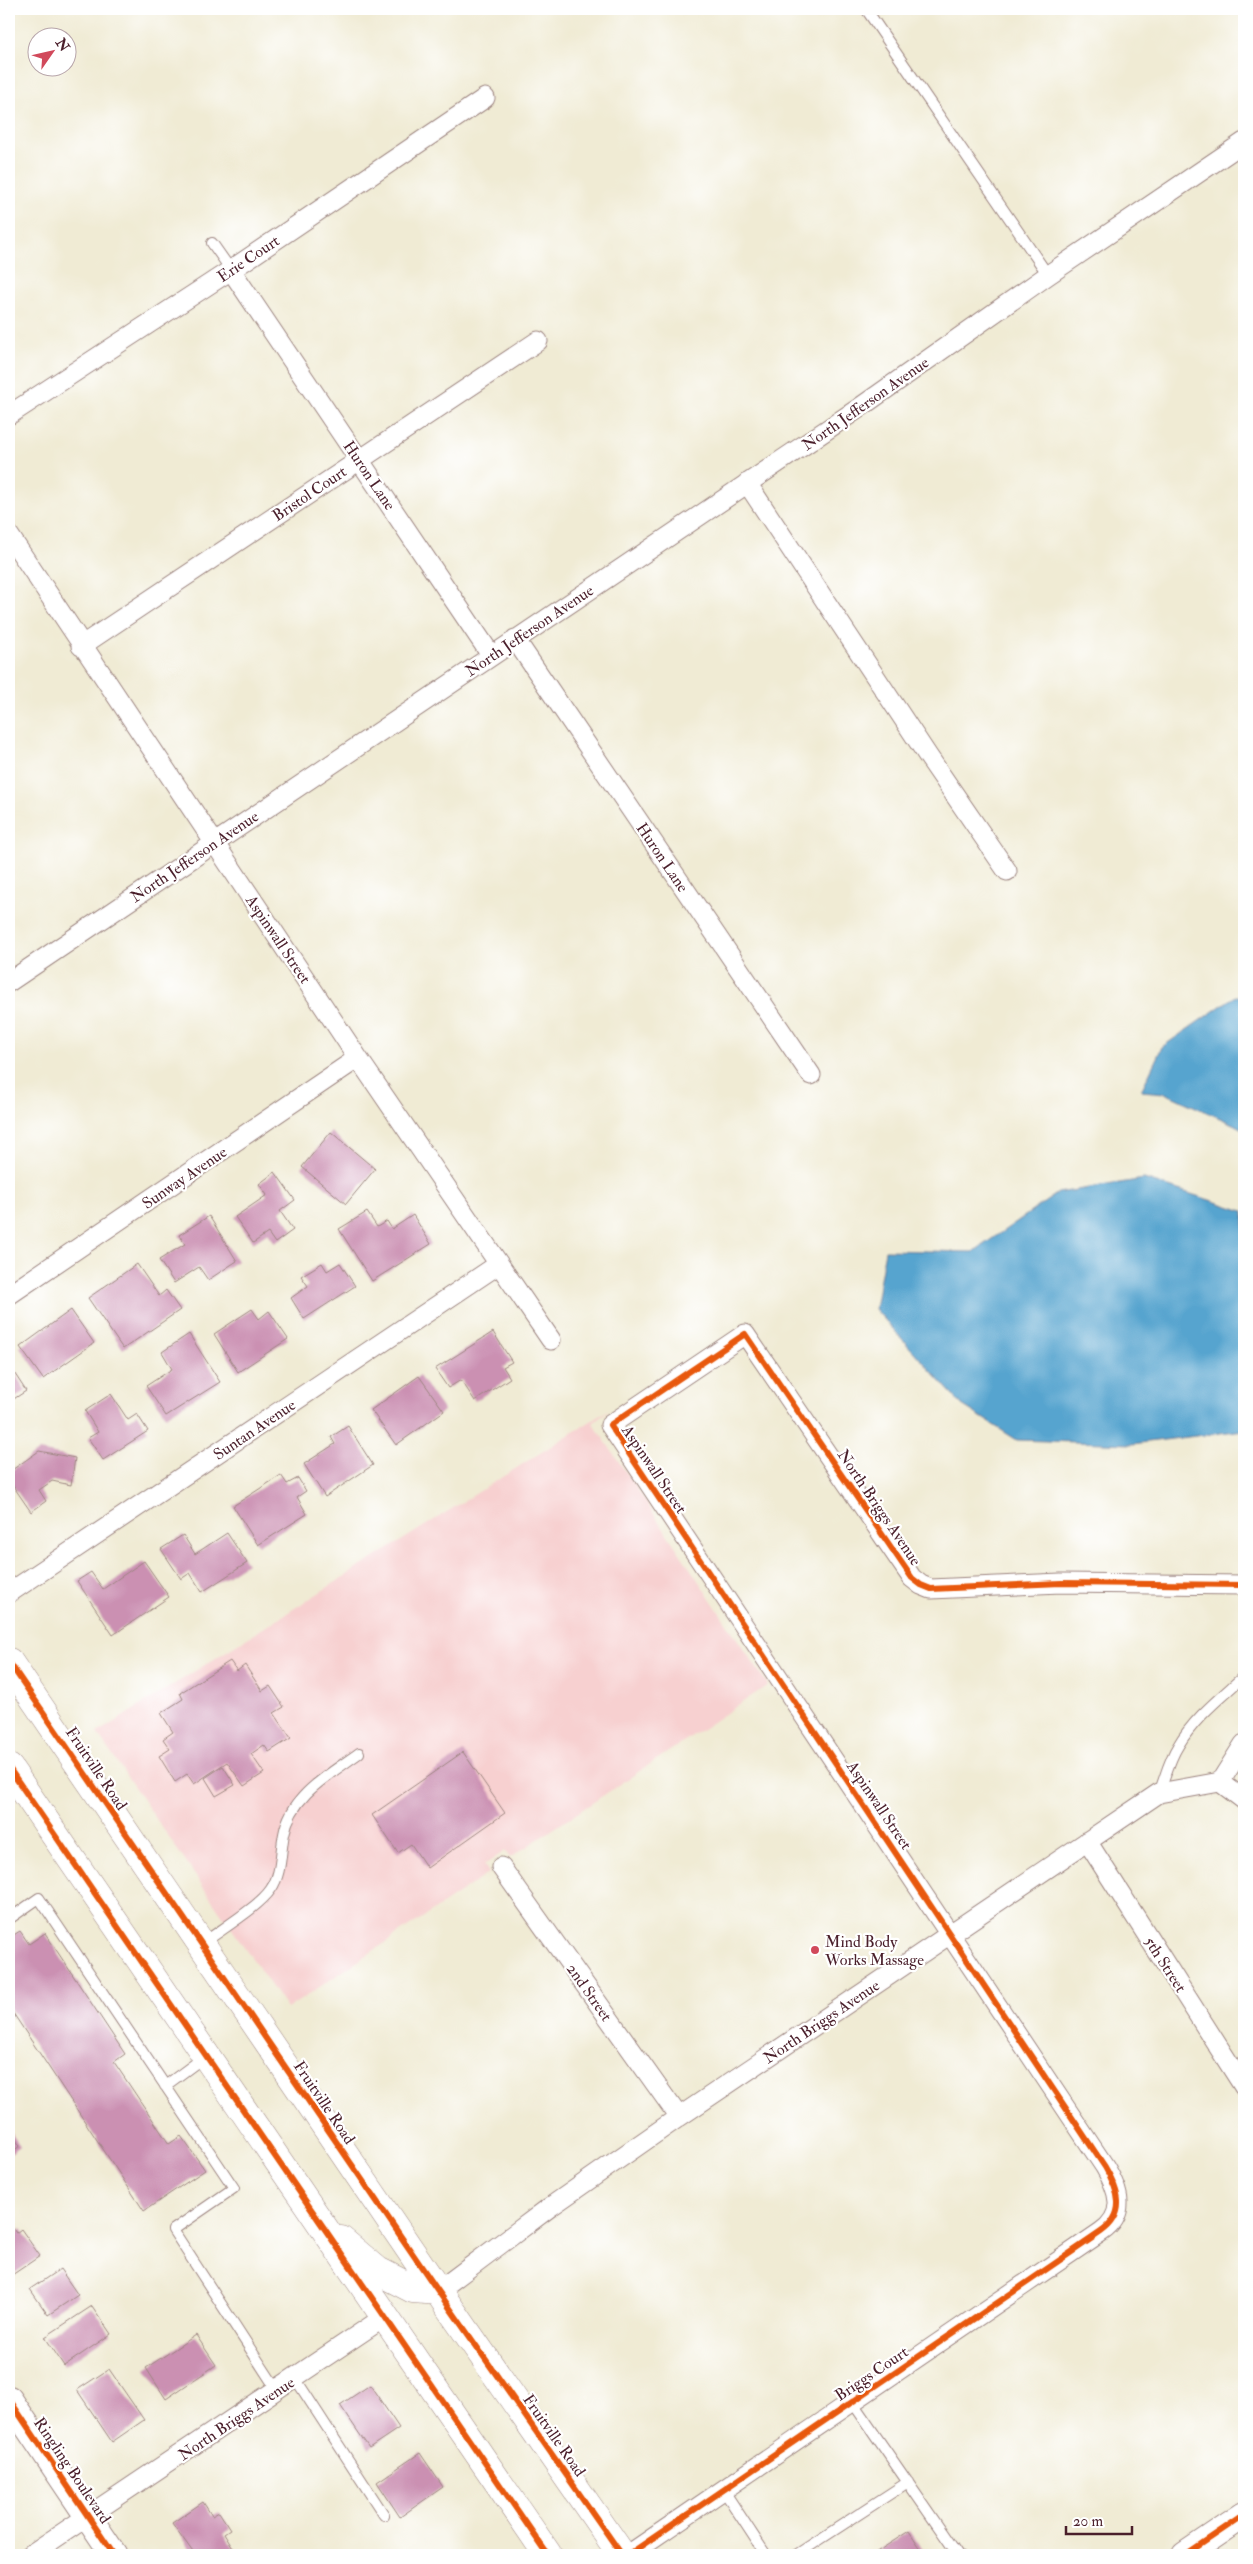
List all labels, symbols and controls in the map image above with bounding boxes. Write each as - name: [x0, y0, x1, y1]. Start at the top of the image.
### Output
- north arrow: [28, 28, 78, 78]
- text: N: [51, 34, 73, 55]
- street label: Erie Court: [214, 231, 283, 287]
- street label: North Jefferson Avenue: [798, 352, 934, 456]
- street label: Huron Lane: [339, 437, 400, 514]
- street label: Bristol Court: [269, 462, 350, 526]
- street label: North Jefferson Avenue: [462, 580, 598, 682]
- street label: North Jefferson Avenue: [127, 806, 263, 908]
- street label: Huron Lane: [632, 819, 693, 896]
- street label: Aspinwall Street: [240, 891, 315, 988]
- street label: Sunway Avenue: [138, 1142, 231, 1214]
- street label: Suntan Avenue: [210, 1395, 300, 1465]
- street label: Aspinwall Street: [616, 1421, 691, 1518]
- street label: North Briggs Avenue: [833, 1446, 926, 1570]
- street label: Fruitville Road: [61, 1723, 131, 1814]
- street label: Aspinwall Street: [841, 1757, 916, 1854]
- place label: Mind Body Works Massage: [824, 1932, 924, 1970]
- street label: 5th Street: [1140, 1933, 1191, 1996]
- marker: Mind Body Works Massage: [809, 1944, 821, 1956]
- street label: 2nd Street: [562, 1960, 616, 2025]
- street label: North Briggs Avenue: [760, 1975, 884, 2068]
- street label: Fruitville Road: [289, 2057, 359, 2148]
- street label: Briggs Court: [831, 2342, 912, 2406]
- street label: North Briggs Avenue: [175, 2372, 299, 2465]
- street label: Fruitville Road: [518, 2391, 590, 2481]
- street label: Ringling Boulevard: [29, 2414, 115, 2528]
- scale bar: [1066, 2504, 1132, 2536]
- text: 20 m: [1073, 2512, 1103, 2531]

